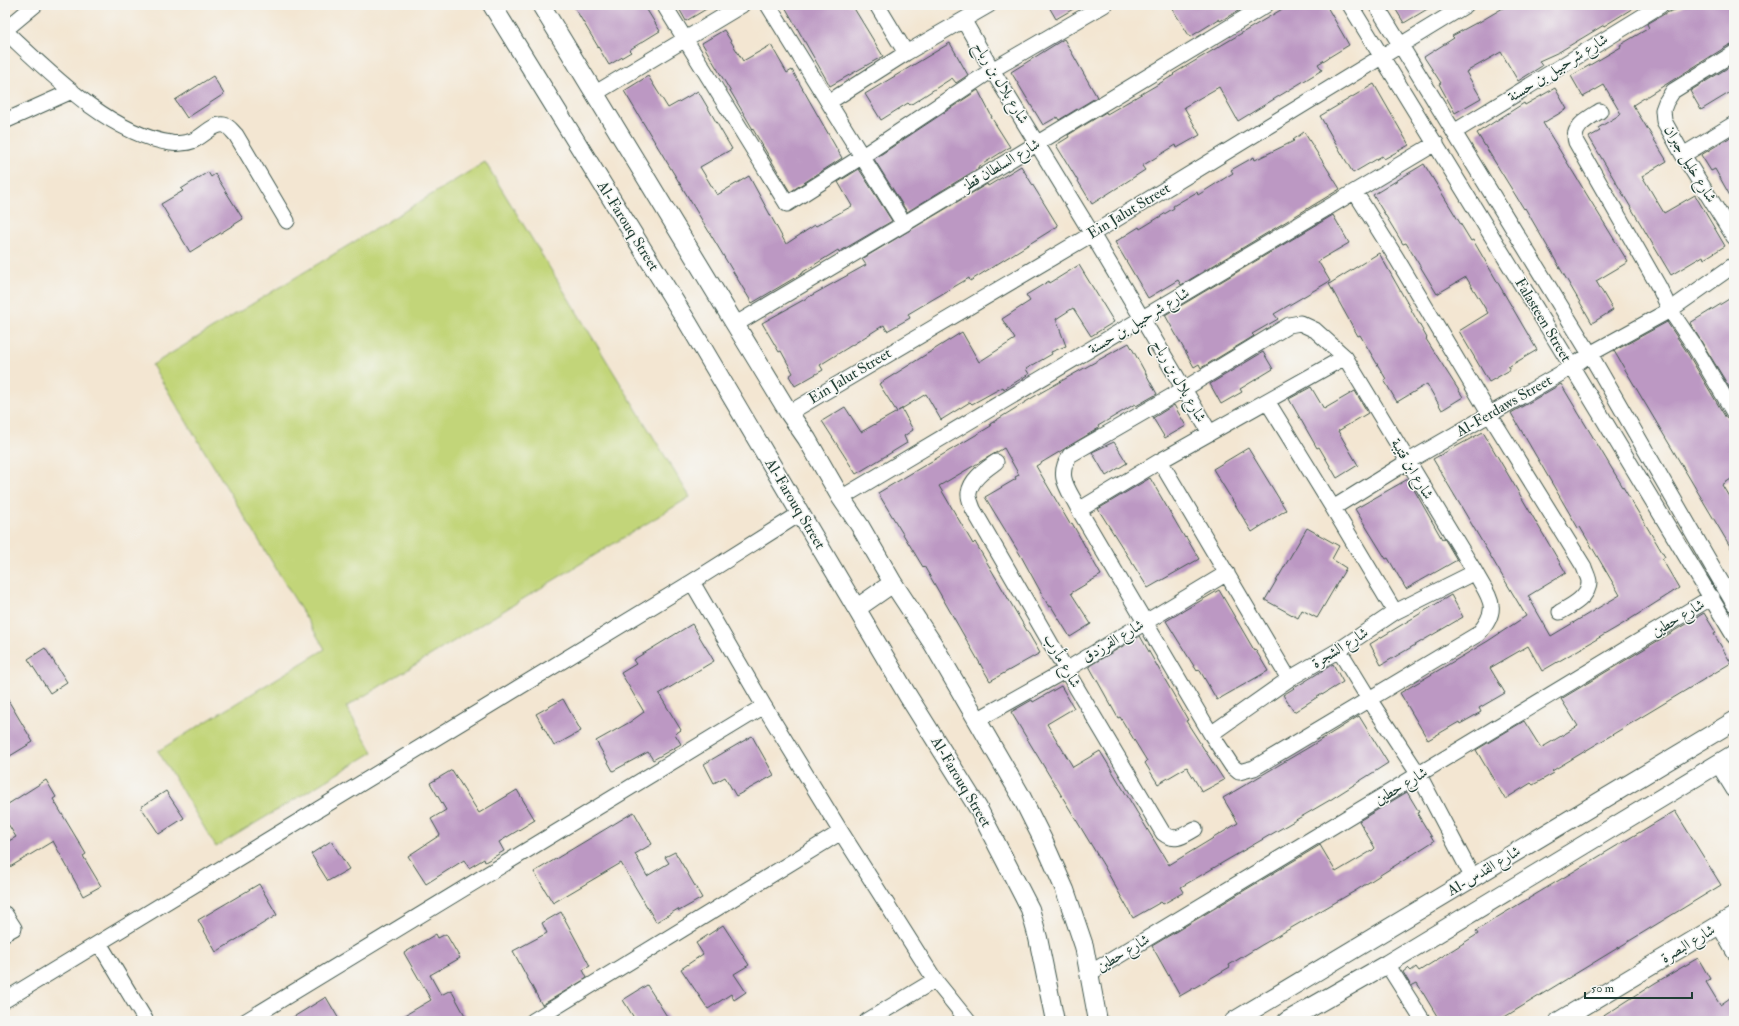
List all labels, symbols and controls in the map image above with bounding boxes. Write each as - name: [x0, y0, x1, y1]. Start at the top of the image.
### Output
- street label: شارع شرحبيل بن حسنة: [1504, 30, 1613, 109]
- street label: شارع بلال بن رباح: [966, 39, 1033, 129]
- street label: شارع خليل جبران: [1657, 122, 1721, 208]
- street label: شارع السلطان قطز: [957, 134, 1045, 199]
- street label: Al-Farouq Street: [592, 177, 663, 275]
- street label: Ein Jalut Street: [1084, 179, 1174, 244]
- street label: Falasteen Street: [1510, 274, 1576, 366]
- street label: شارع شرحبيل بن حسنة: [1085, 283, 1195, 361]
- street label: شارع بلال بن رباح: [1145, 336, 1210, 427]
- street label: Ein Jalut Street: [805, 344, 895, 409]
- street label: Al-Ferdaws Street: [1452, 371, 1555, 442]
- street label: شارع ابن قتيبة: [1384, 435, 1438, 505]
- street label: Al-Farouq Street: [760, 454, 830, 553]
- street label: شارع حطين: [1648, 595, 1710, 644]
- street label: شارع الفرزدق: [1079, 615, 1149, 669]
- street label: شارع الشجرة: [1308, 623, 1374, 675]
- street label: شارع مأرب: [1036, 630, 1087, 693]
- street label: Al-Farouq Street: [926, 732, 996, 831]
- street label: شارع حطين: [1371, 763, 1433, 812]
- street label: Al-شارع القدس: [1443, 842, 1526, 903]
- street label: شارع البصرة: [1657, 920, 1720, 970]
- street label: شارع حطين: [1093, 930, 1155, 979]
- scale bar: [1585, 974, 1692, 1000]
- text: 50 m: [1591, 981, 1615, 996]

